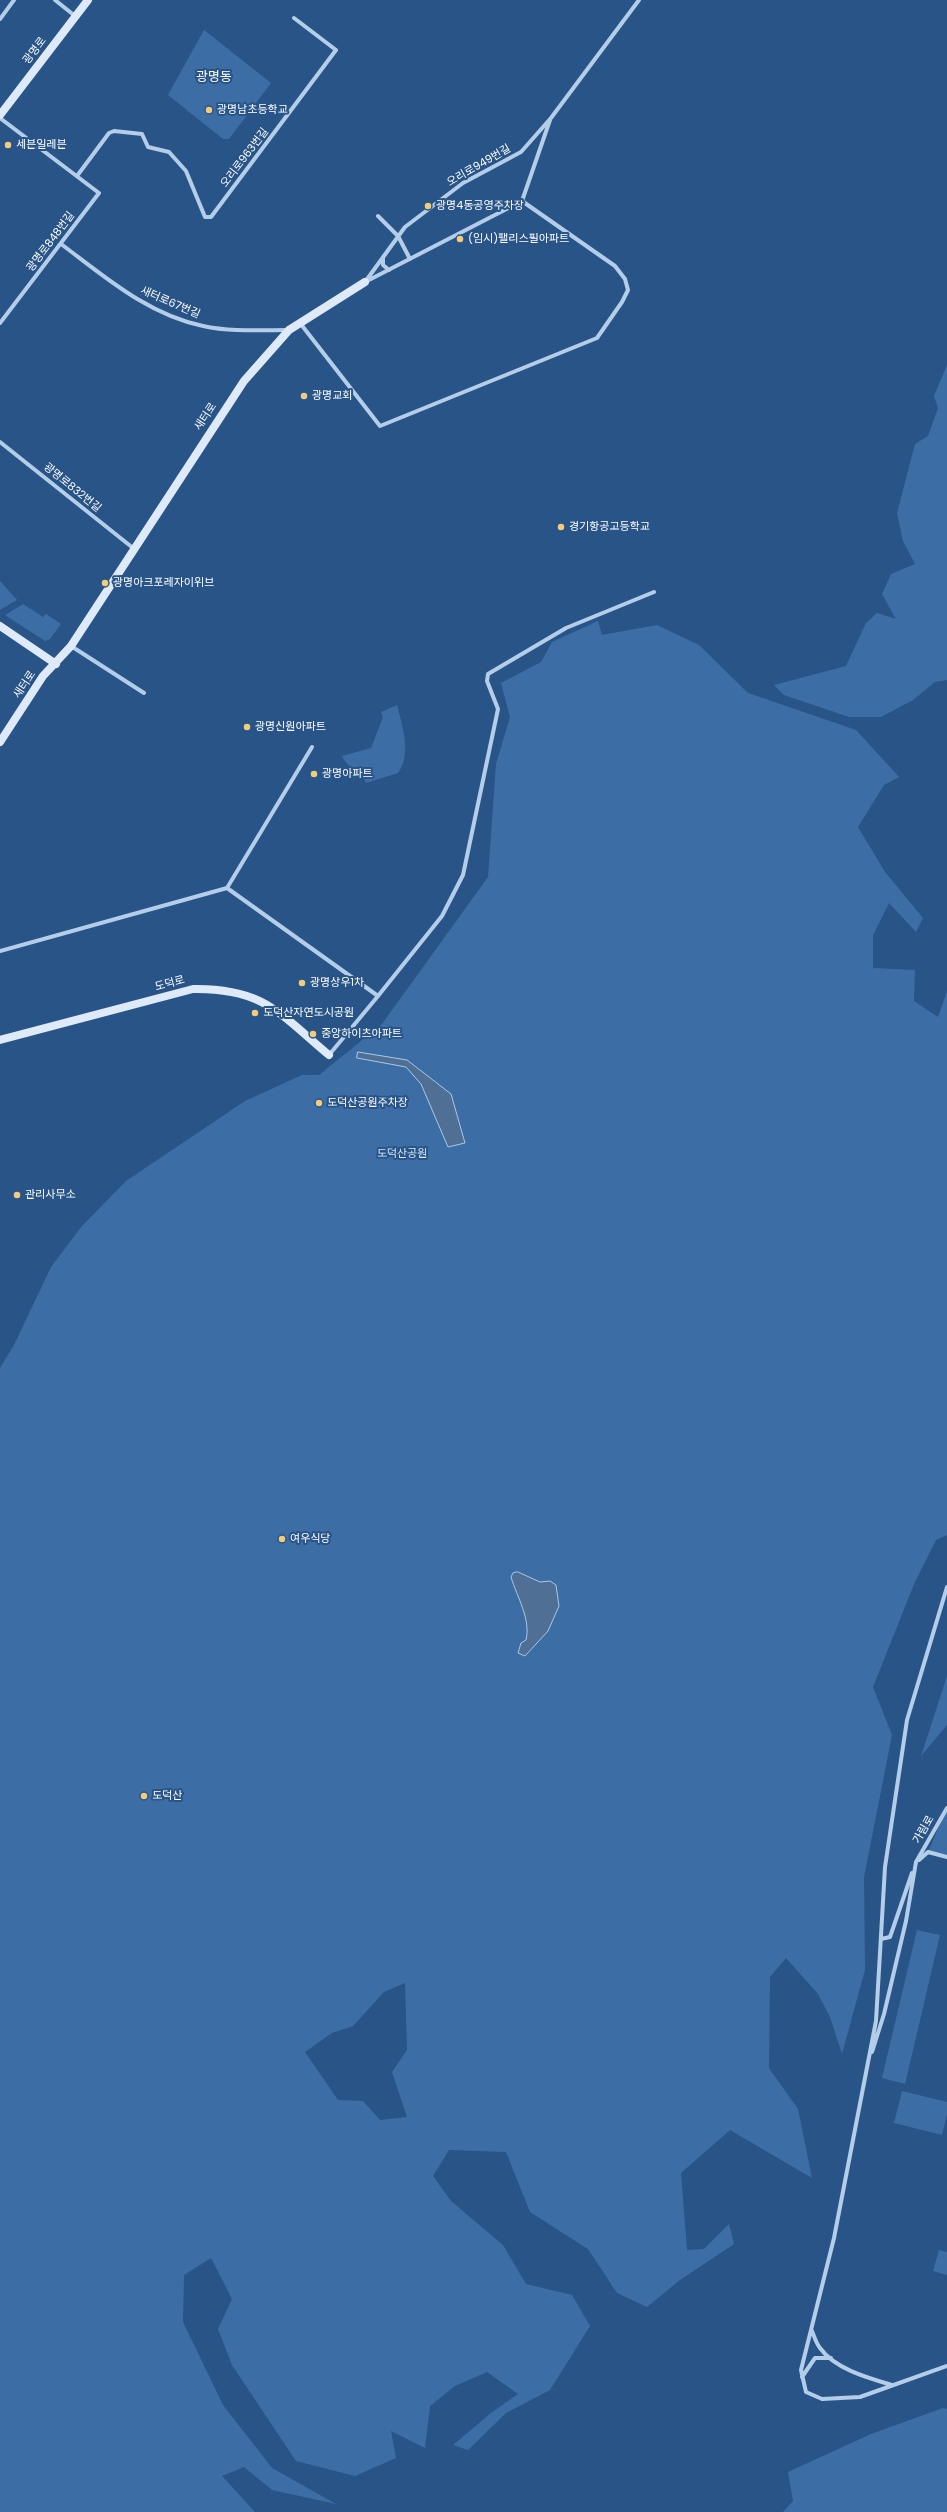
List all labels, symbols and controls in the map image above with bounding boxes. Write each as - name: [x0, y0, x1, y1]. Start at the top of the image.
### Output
- street label: 광명로: [21, 35, 49, 67]
- district label: 광명동: [196, 70, 232, 86]
- place label: 광명남초등학교: [217, 103, 288, 117]
- marker: 광명남초등학교: [204, 105, 214, 115]
- street label: 오리로963번길: [218, 126, 272, 190]
- place label: 세븐일레븐: [16, 138, 67, 152]
- marker: 세븐일레븐: [3, 140, 13, 150]
- street label: 오리로949번길: [445, 142, 513, 190]
- place label: 광명4동공영주차장: [436, 199, 524, 213]
- marker: 광명4동공영주차장: [423, 201, 433, 211]
- street label: 광명로848번길: [24, 210, 78, 274]
- place label: (임시)팰리스필아파트: [468, 232, 569, 246]
- marker: (임시)팰리스필아파트: [455, 234, 465, 244]
- street label: 새터로67번길: [138, 285, 202, 321]
- place label: 광명교회: [312, 389, 352, 403]
- marker: 광명교회: [299, 391, 309, 401]
- street label: 새터로: [192, 401, 220, 433]
- street label: 광명로832번길: [41, 461, 103, 515]
- place label: 경기항공고등학교: [569, 520, 650, 534]
- marker: 경기항공고등학교: [556, 522, 566, 532]
- place label: 광명아크포레자이위브: [113, 576, 214, 590]
- marker: 광명아크포레자이위브: [100, 578, 110, 588]
- street label: 새터로: [11, 669, 39, 701]
- place label: 광명신원아파트: [255, 720, 326, 734]
- marker: 광명신원아파트: [242, 722, 252, 732]
- place label: 광명아파트: [322, 767, 373, 781]
- marker: 광명아파트: [309, 769, 319, 779]
- street label: 도덕로: [154, 974, 186, 994]
- place label: 광명상우1차: [310, 976, 364, 990]
- marker: 광명상우1차: [297, 978, 307, 988]
- place label: 도덕산자연도시공원: [263, 1006, 354, 1020]
- marker: 도덕산자연도시공원: [250, 1008, 260, 1018]
- place label: 중앙하이츠아파트: [321, 1027, 402, 1041]
- marker: 중앙하이츠아파트: [308, 1029, 318, 1039]
- place label: 도덕산공원주차장: [327, 1096, 408, 1110]
- marker: 도덕산공원주차장: [314, 1098, 324, 1108]
- park label: 도덕산공원: [377, 1147, 427, 1161]
- place label: 관리사무소: [25, 1188, 76, 1202]
- marker: 관리사무소: [12, 1190, 22, 1200]
- place label: 여우식당: [290, 1532, 330, 1546]
- marker: 여우식당: [277, 1534, 287, 1544]
- place label: 도덕산: [152, 1789, 182, 1803]
- marker: 도덕산: [139, 1791, 149, 1801]
- street label: 가림로: [911, 1814, 937, 1846]

